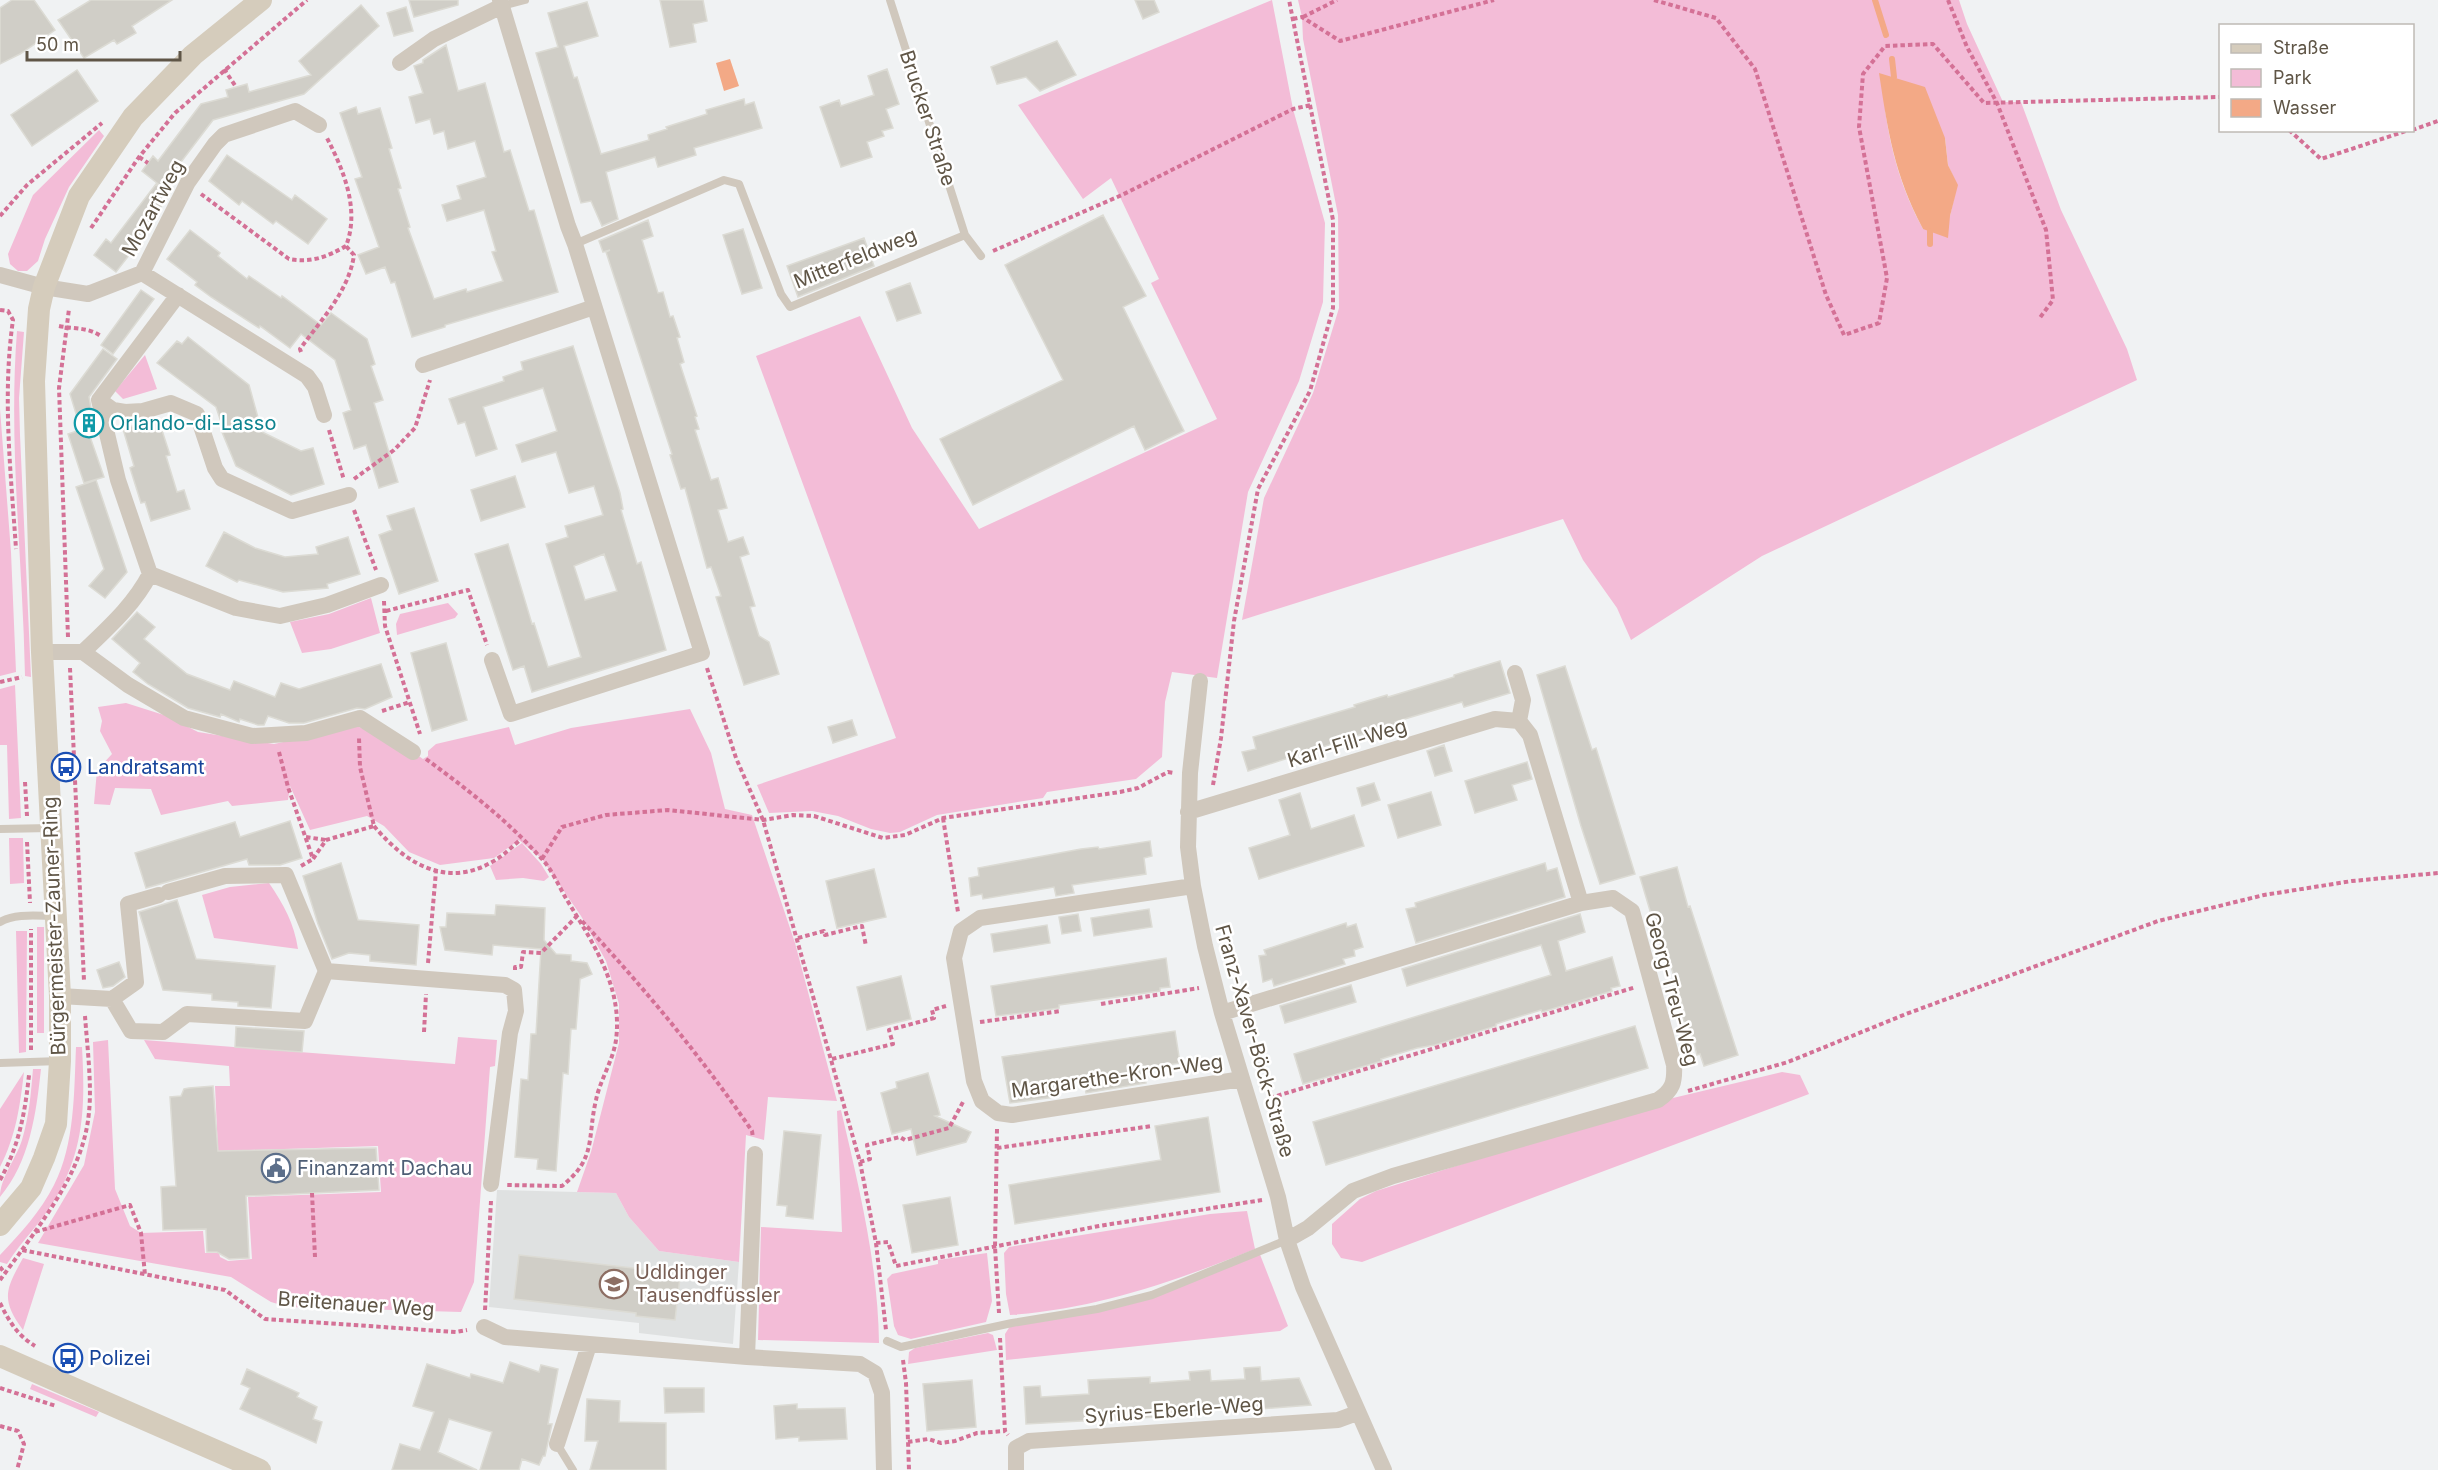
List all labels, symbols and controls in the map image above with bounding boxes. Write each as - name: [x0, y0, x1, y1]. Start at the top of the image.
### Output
- scale bar: [27, 24, 180, 62]
- legend: [2219, 24, 2414, 132]
- text: 50 m: [36, 34, 79, 55]
- text: Straße: [2273, 37, 2329, 58]
- street label: Brucker Straße: [895, 47, 961, 189]
- text: Park: [2273, 67, 2312, 88]
- text: Wasser: [2273, 97, 2336, 118]
- street label: Mozartweg: [117, 156, 189, 260]
- street label: Mitterfeldweg: [790, 222, 920, 294]
- building icon: Orlando-di-Lasso: [73, 407, 105, 439]
- place label: Orlando-di-Lasso: [110, 411, 276, 435]
- street label: Karl-Fill-Weg: [1284, 713, 1410, 773]
- bus stop icon: Landratsamt: [50, 751, 82, 783]
- place label: Landratsamt: [87, 755, 205, 779]
- street label: Bürgermeister-Zauner-Ring: [37, 796, 71, 1056]
- street label: Georg-Treu-Weg: [1640, 909, 1704, 1069]
- street label: Franz-Xaver-Böck-Straße: [1210, 922, 1300, 1160]
- street label: Margarethe-Kron-Weg: [1010, 1049, 1224, 1103]
- public building icon: Finanzamt Dachau: [260, 1152, 292, 1184]
- place label: Finanzamt Dachau: [297, 1156, 472, 1180]
- place label: Udldinger Tausendfüssler: [635, 1260, 781, 1307]
- school or university icon: Udldinger Tausendfüssler: [598, 1268, 630, 1300]
- street label: Breitenauer Weg: [277, 1287, 435, 1321]
- bus stop icon: Polizei: [52, 1342, 84, 1374]
- place label: Polizei: [89, 1346, 151, 1370]
- street label: Syrius-Eberle-Weg: [1084, 1392, 1264, 1428]

